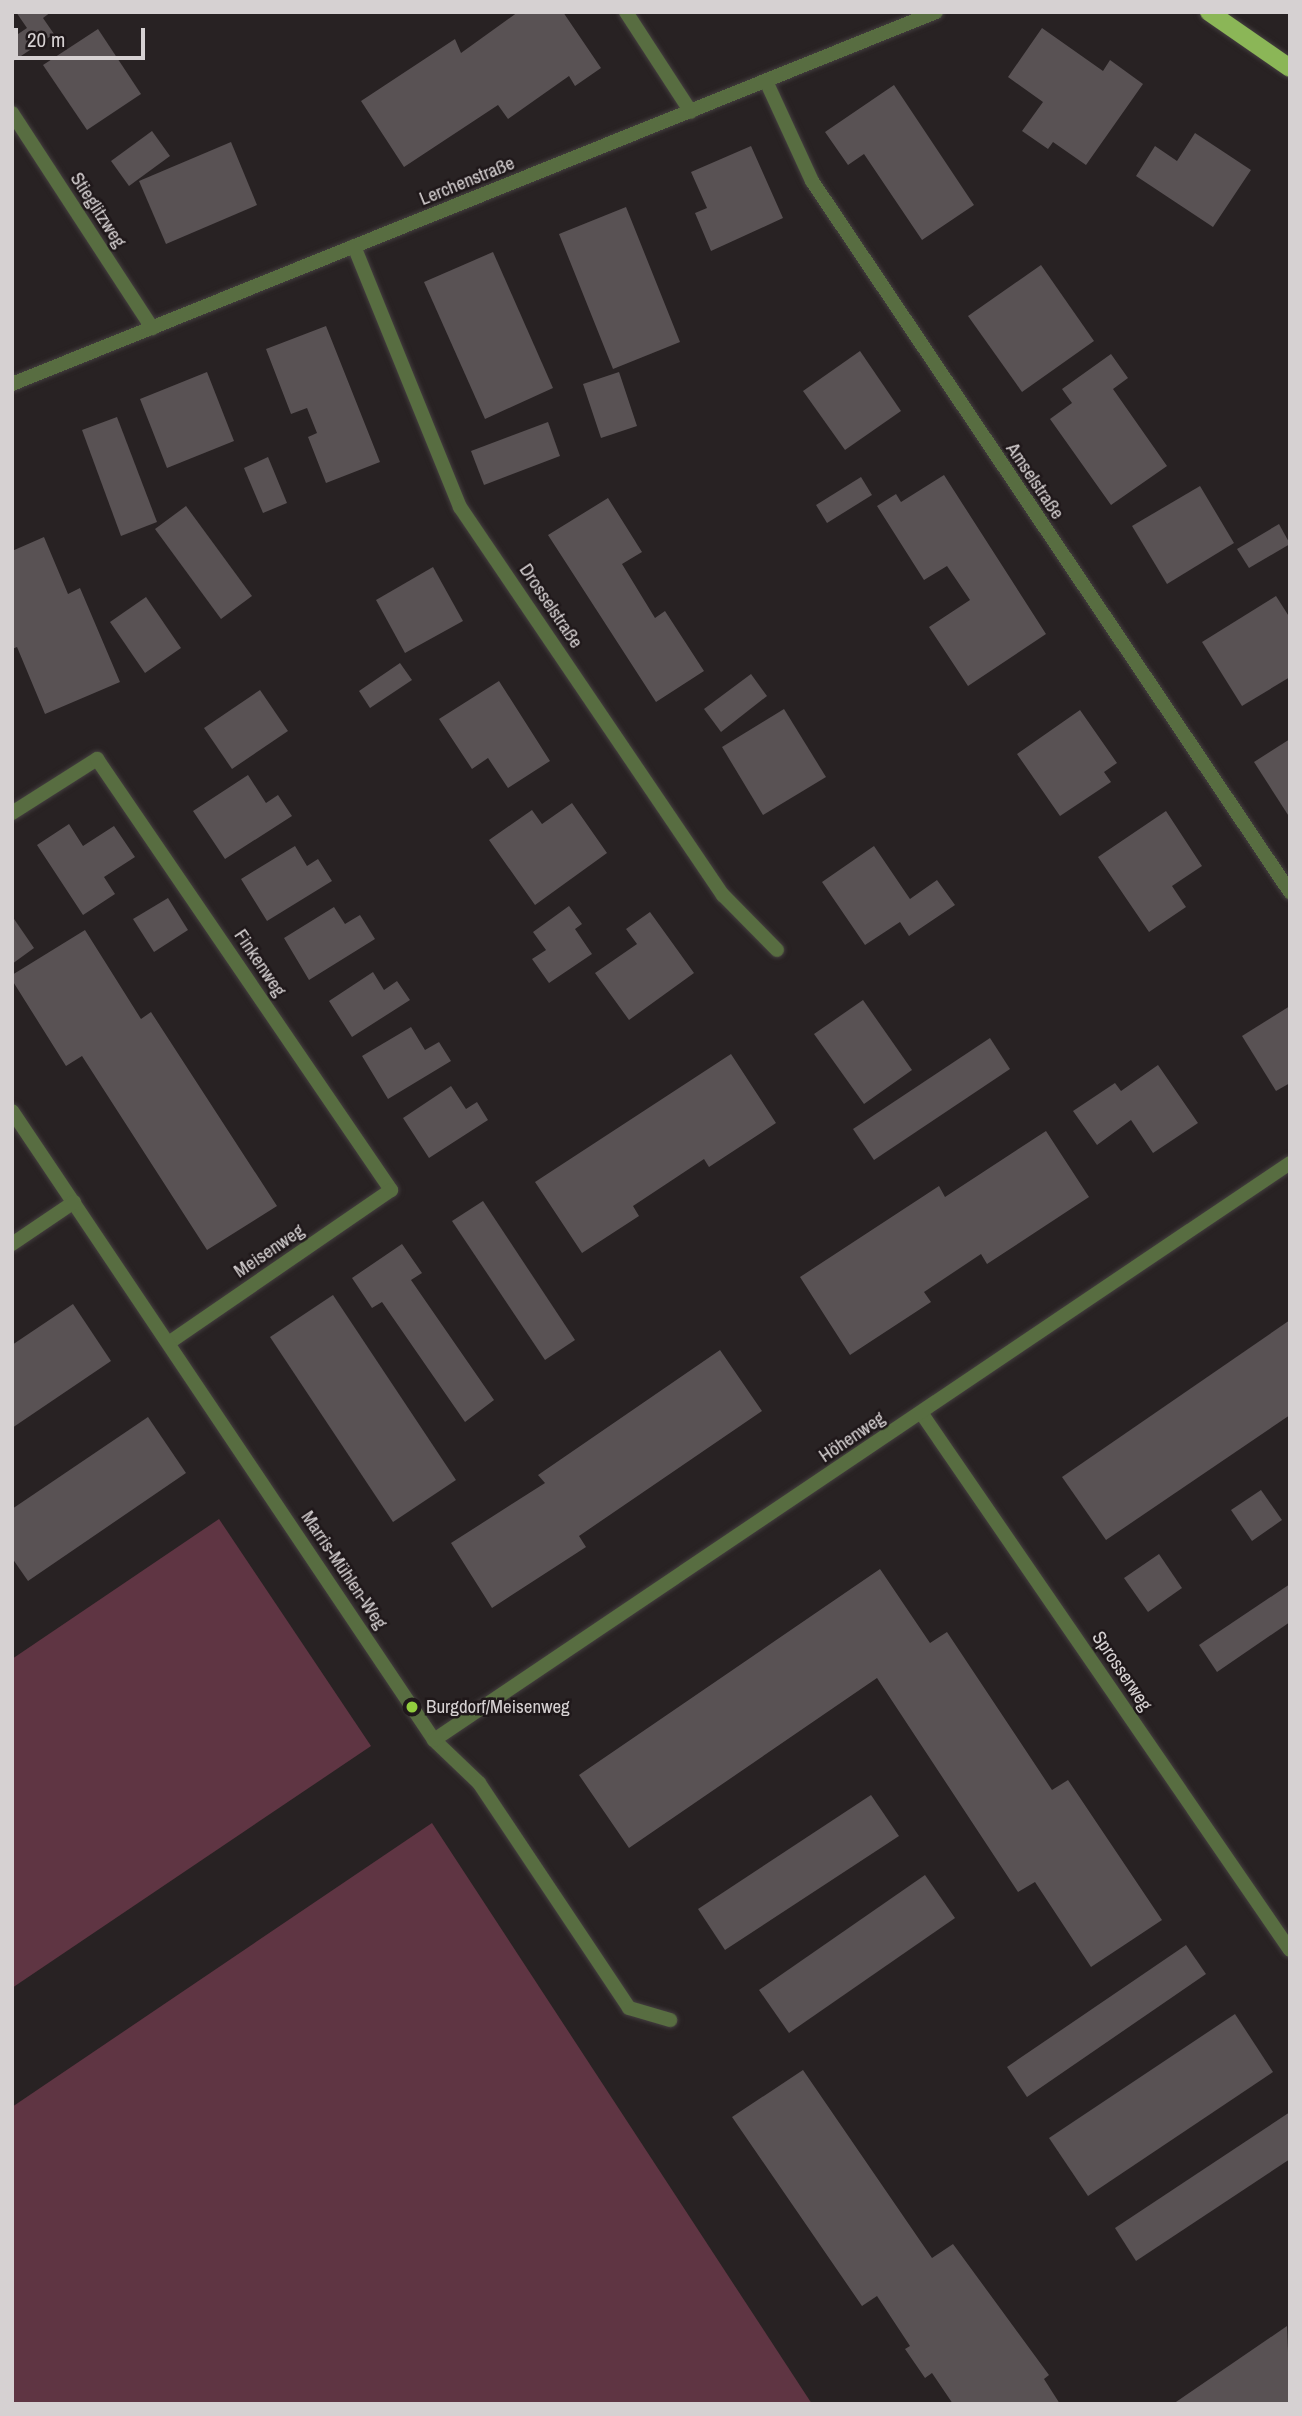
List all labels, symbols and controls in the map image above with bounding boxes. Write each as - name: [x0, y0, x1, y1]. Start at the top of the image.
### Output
- scale bar: [18, 14, 149, 58]
- text: 20 m: [27, 25, 65, 54]
- street label: Lerchenstraße: [416, 152, 518, 210]
- street label: Stieglitzweg: [65, 168, 131, 252]
- street label: Amselstraße: [1001, 438, 1069, 524]
- street label: Drosselstraße: [514, 559, 588, 653]
- street label: Finkenweg: [229, 925, 291, 1001]
- street label: Meisenweg: [230, 1219, 308, 1283]
- street label: Höhenweg: [815, 1407, 889, 1467]
- street label: Marris-Mühlen-Weg: [296, 1507, 392, 1633]
- street label: Sprosserweg: [1087, 1627, 1157, 1715]
- place label: Burgdorf/Meisenweg: [426, 1696, 570, 1718]
- marker: Burgdorf/Meisenweg: [404, 1699, 420, 1715]

